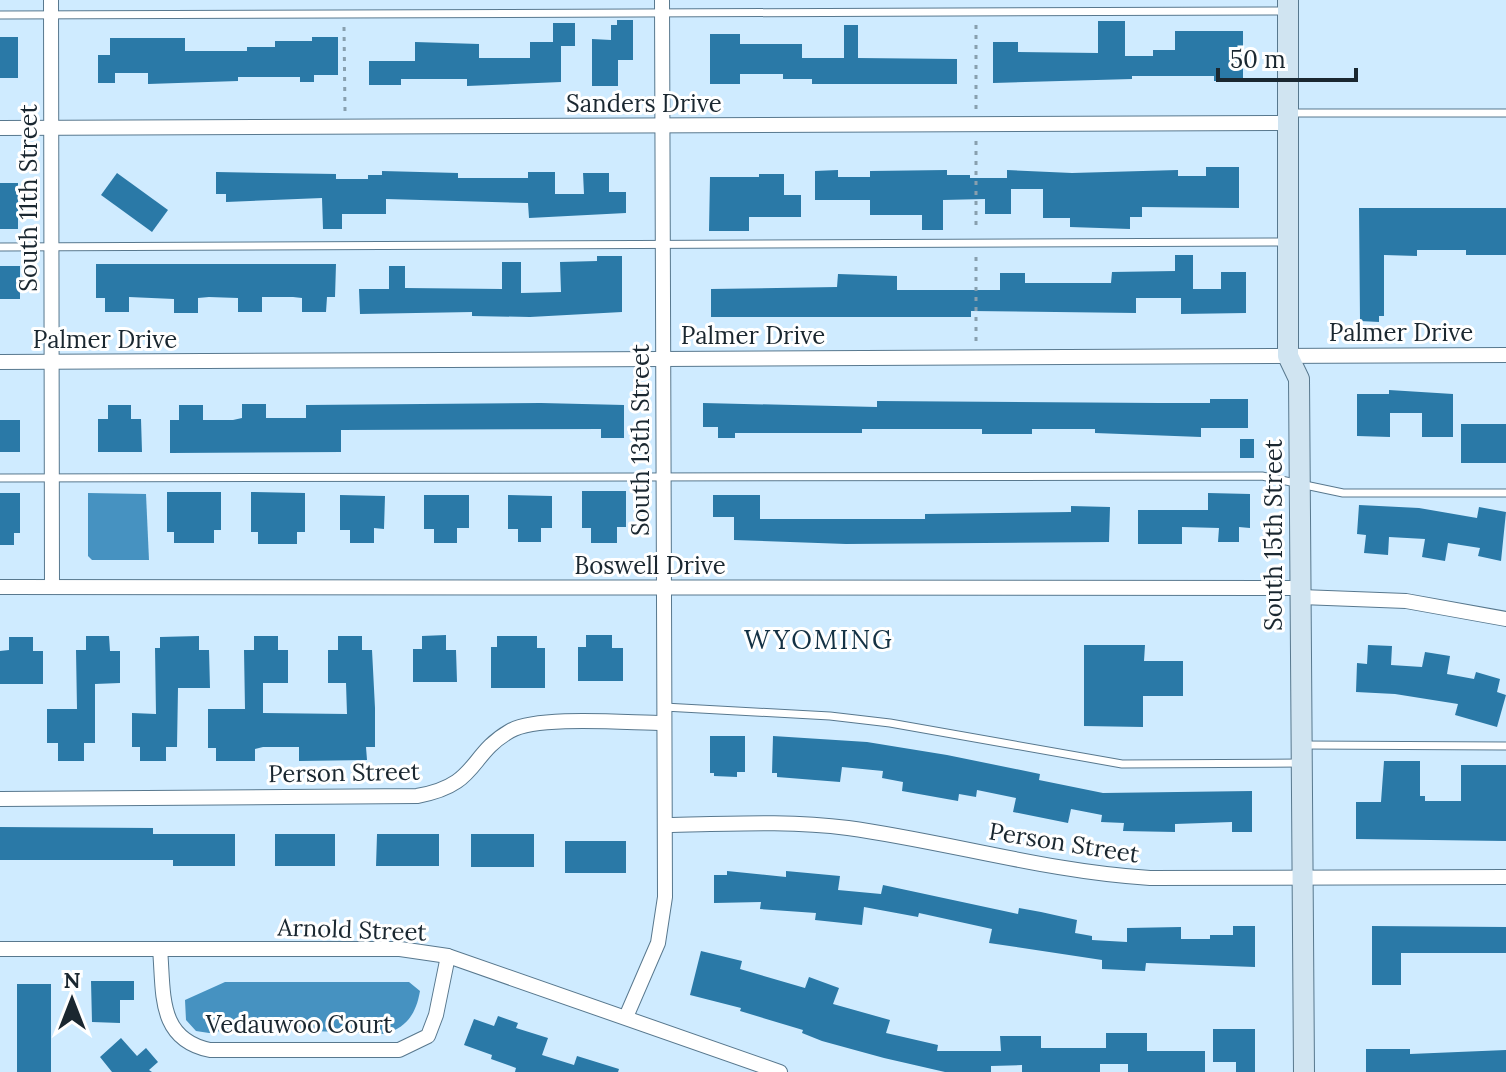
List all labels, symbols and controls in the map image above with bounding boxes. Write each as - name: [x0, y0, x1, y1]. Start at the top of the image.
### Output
- scale bar: [1218, 32, 1356, 82]
- text: 50 m: [1230, 44, 1286, 75]
- street label: Sanders Drive: [566, 88, 722, 119]
- street label: South 11th Street: [13, 104, 44, 292]
- street label: Palmer Drive: [1329, 317, 1473, 348]
- street label: Palmer Drive: [681, 320, 825, 351]
- street label: Palmer Drive: [33, 324, 177, 355]
- street label: South 13th Street: [625, 343, 656, 536]
- street label: South 15th Street: [1258, 438, 1289, 631]
- street label: Boswell Drive: [574, 550, 726, 581]
- district label: WYOMING: [744, 623, 894, 656]
- street label: Person Street: [268, 756, 421, 789]
- street label: Person Street: [987, 815, 1142, 870]
- street label: Arnold Street: [276, 911, 428, 948]
- north arrow: [32, 960, 112, 1040]
- text: N: [63, 966, 81, 994]
- street label: Vedauwoo Court: [205, 1009, 393, 1040]

